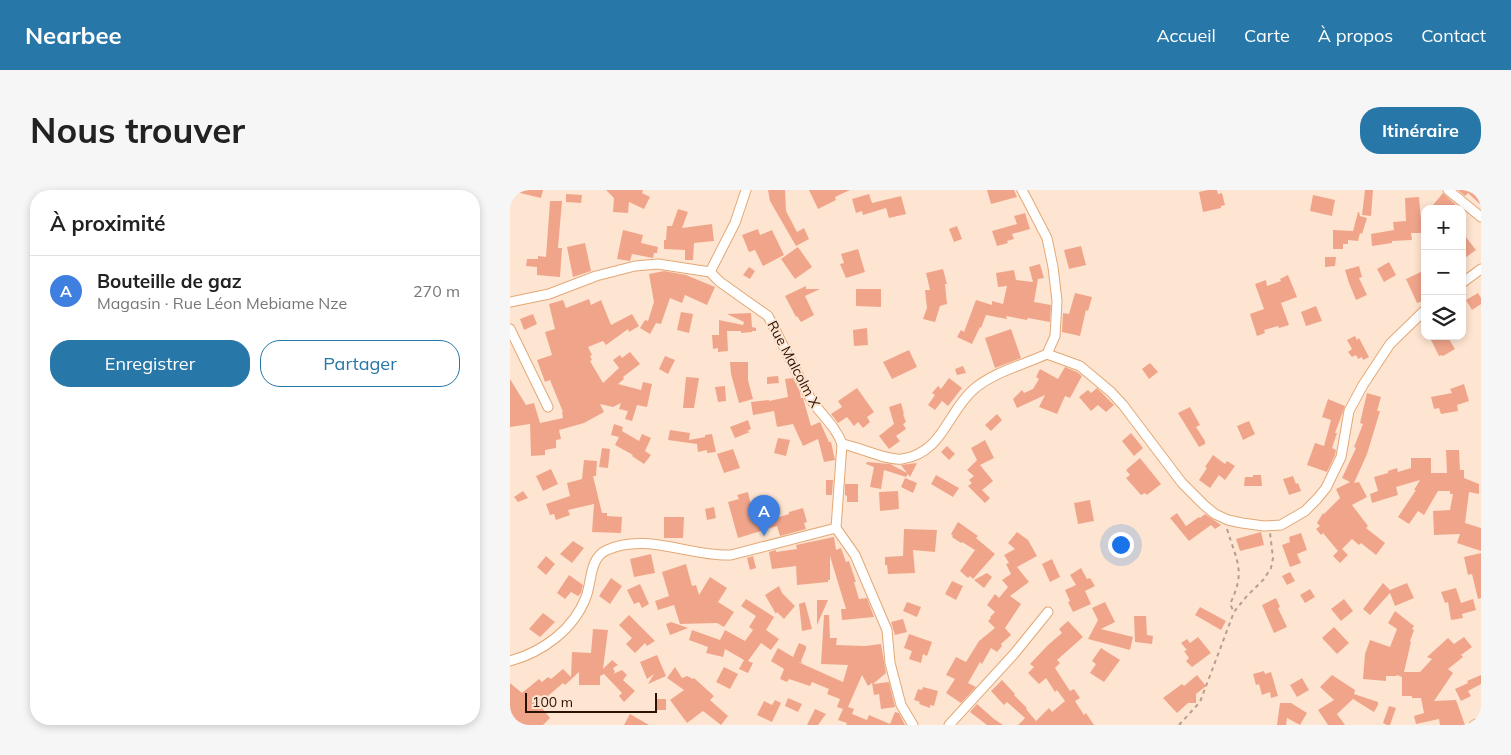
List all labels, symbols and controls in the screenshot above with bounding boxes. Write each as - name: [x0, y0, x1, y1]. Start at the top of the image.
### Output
- text: Nearbee: [25, 20, 122, 50]
- text: Accueil: [1156, 24, 1216, 47]
- text: Carte: [1244, 24, 1290, 47]
- text: À propos: [1318, 24, 1393, 47]
- text: Contact: [1421, 24, 1486, 47]
- button: Itinéraire: [1360, 107, 1481, 154]
- text: Nous trouver: [30, 108, 245, 152]
- map controls: [1421, 205, 1466, 340]
- button: +: [1421, 205, 1466, 250]
- text: À proximité: [50, 210, 166, 236]
- button: −: [1421, 250, 1466, 295]
- text: Bouteille de gaz: [97, 269, 242, 293]
- text: A: [60, 281, 72, 301]
- text: 270 m: [413, 281, 460, 301]
- text: Magasin · Rue Léon Mebiame Nze: [97, 293, 347, 313]
- button: layers: [1421, 295, 1466, 340]
- street label: Rue Malcolm X: [764, 317, 824, 411]
- button: Enregistrer: [50, 340, 250, 387]
- button: Partager: [260, 340, 460, 387]
- pin: A: [748, 495, 780, 536]
- your location: [1108, 532, 1134, 558]
- scale bar: [525, 690, 658, 713]
- text: 100 m: [532, 693, 573, 711]

